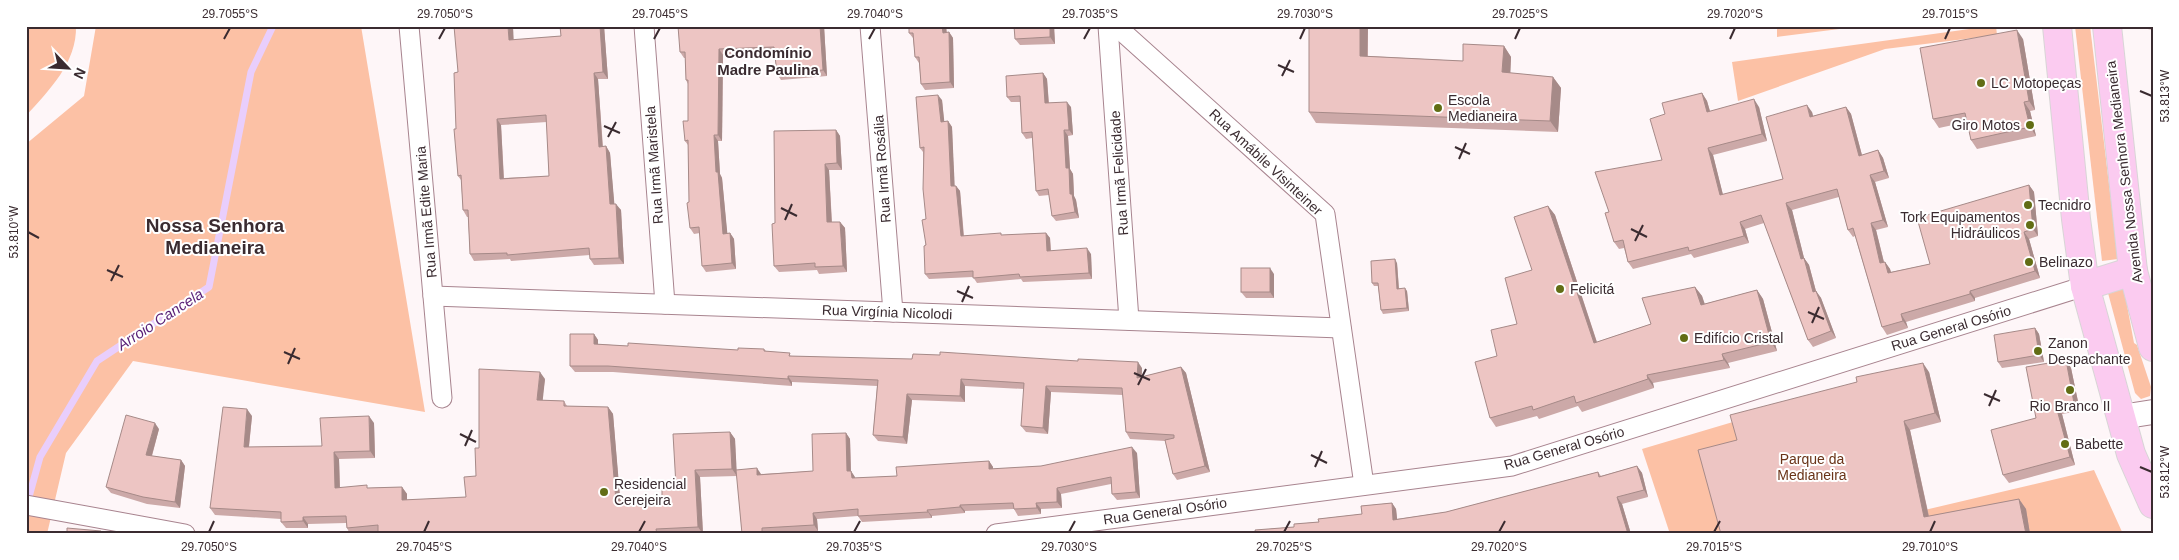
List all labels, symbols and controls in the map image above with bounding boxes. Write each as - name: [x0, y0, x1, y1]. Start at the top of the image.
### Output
- text: 29.7055°S: [202, 7, 258, 21]
- text: 29.7050°S: [417, 7, 473, 21]
- text: 29.7045°S: [632, 7, 688, 21]
- text: 29.7040°S: [847, 7, 903, 21]
- text: 29.7035°S: [1062, 7, 1118, 21]
- text: 29.7030°S: [1277, 7, 1333, 21]
- text: 29.7025°S: [1492, 7, 1548, 21]
- text: 29.7020°S: [1707, 7, 1763, 21]
- text: 29.7015°S: [1922, 7, 1978, 21]
- north arrow: [42, 42, 92, 92]
- district label: Condomínio Madre Paulina: [717, 44, 820, 78]
- street label: Avenida Nossa Senhora Medianeira: [2102, 60, 2146, 284]
- text: N: [70, 66, 89, 81]
- text: 53.813°W: [2158, 69, 2172, 122]
- place label: LC Motopeças: [1991, 75, 2081, 91]
- marker: LC Motopeças: [1975, 77, 1987, 89]
- place label: Escola Medianeira: [1448, 92, 1517, 124]
- marker: Escola Medianeira: [1432, 102, 1444, 114]
- street label: Rua Irmã Maristela: [642, 105, 666, 225]
- street label: Rua Amábile Visinteiner: [1206, 106, 1326, 219]
- street label: Rua Irmã Felicidade: [1107, 110, 1131, 236]
- street label: Rua Irmã Rosália: [870, 114, 894, 224]
- place label: Giro Motos: [1952, 117, 2020, 133]
- marker: Giro Motos: [2024, 119, 2036, 131]
- street label: Rua Irmã Edite Maria: [412, 145, 440, 279]
- place label: Tecnidro: [2038, 197, 2091, 213]
- marker: Tecnidro: [2022, 199, 2034, 211]
- text: 53.810°W: [7, 205, 21, 258]
- place label: Tork Equipamentos Hidráulicos: [1900, 209, 2020, 241]
- district label: Nossa Senhora Medianeira: [146, 215, 285, 258]
- marker: Tork Equipamentos Hidráulicos: [2024, 219, 2036, 231]
- place label: Belinazo: [2039, 254, 2093, 270]
- marker: Belinazo: [2023, 256, 2035, 268]
- place label: Felicitá: [1570, 281, 1615, 297]
- marker: Felicitá: [1554, 283, 1566, 295]
- water label: Arroio Cancela: [113, 285, 206, 354]
- street label: Rua Virgínia Nicolodi: [822, 302, 952, 322]
- street label: Rua General Osório: [1889, 302, 2013, 354]
- place label: Edifício Cristal: [1694, 330, 1783, 346]
- marker: Edifício Cristal: [1678, 332, 1690, 344]
- place label: Zanon Despachante: [2048, 335, 2131, 367]
- marker: Zanon Despachante: [2032, 345, 2044, 357]
- marker: Rio Branco II: [2064, 384, 2076, 396]
- place label: Rio Branco II: [2030, 398, 2110, 414]
- street label: Rua General Osório: [1502, 423, 1626, 473]
- place label: Babette: [2075, 436, 2123, 452]
- marker: Babette: [2059, 438, 2071, 450]
- text: 53.812°W: [2158, 445, 2172, 498]
- park label: Parque da Medianeira: [1777, 451, 1847, 483]
- place label: Residencial Cerejeira: [614, 476, 686, 508]
- marker: Residencial Cerejeira: [598, 486, 610, 498]
- street label: Rua General Osório: [1102, 494, 1228, 528]
- text: 29.7050°S: [181, 540, 237, 554]
- text: 29.7045°S: [396, 540, 452, 554]
- text: 29.7040°S: [611, 540, 667, 554]
- text: 29.7035°S: [826, 540, 882, 554]
- text: 29.7030°S: [1041, 540, 1097, 554]
- text: 29.7025°S: [1256, 540, 1312, 554]
- text: 29.7020°S: [1471, 540, 1527, 554]
- text: 29.7015°S: [1686, 540, 1742, 554]
- text: 29.7010°S: [1902, 540, 1958, 554]

